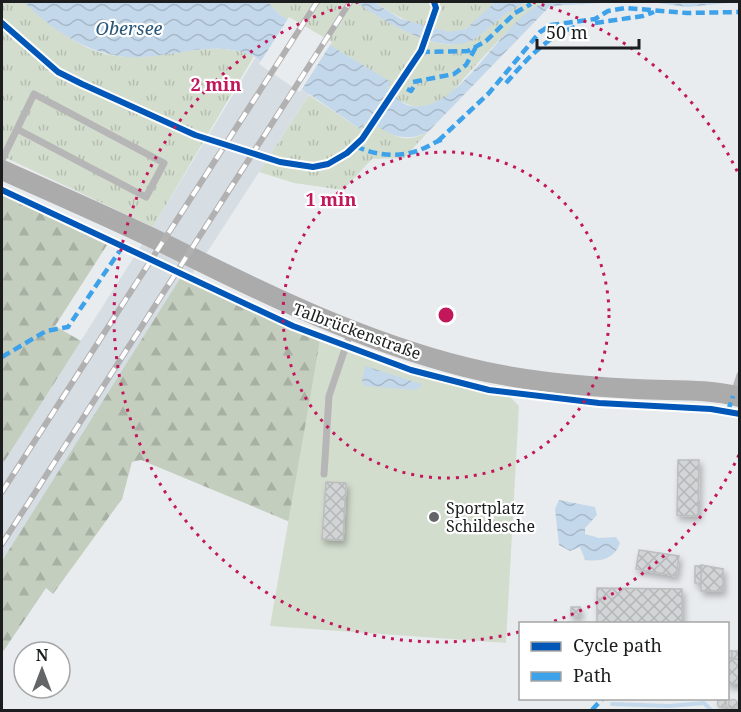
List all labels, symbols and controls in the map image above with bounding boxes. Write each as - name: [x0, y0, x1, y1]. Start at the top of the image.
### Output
- scale bar: [537, 12, 639, 50]
- water label: Obersee: [96, 16, 163, 40]
- text: 50 m: [546, 20, 588, 44]
- text: 2 min: [191, 72, 241, 96]
- text: 1 min: [306, 187, 356, 211]
- street label: Talbrückenstraße: [290, 298, 424, 364]
- centre of rings: [436, 305, 456, 325]
- place label: Sportplatz Schildesche: [446, 497, 535, 537]
- marker: Sportplatz Schildesche: [427, 510, 441, 524]
- legend: [519, 622, 729, 700]
- text: Cycle path: [573, 633, 662, 657]
- north arrow: [12, 640, 72, 700]
- text: N: [36, 644, 49, 666]
- text: Path: [573, 663, 612, 687]

